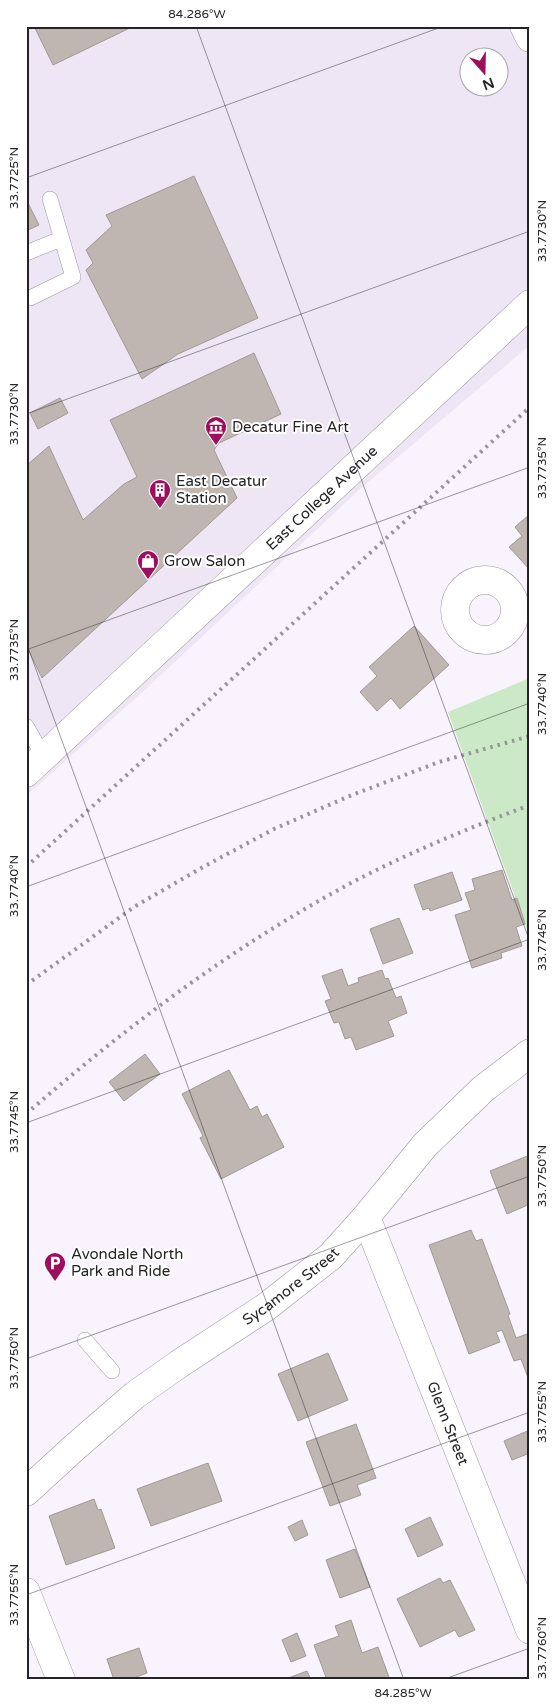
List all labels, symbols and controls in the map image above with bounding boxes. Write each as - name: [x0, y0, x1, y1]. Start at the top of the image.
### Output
- text: 84.286°W: [168, 7, 226, 21]
- north arrow: [458, 48, 508, 98]
- text: N: [480, 74, 496, 94]
- text: 33.7725°N: [7, 147, 21, 209]
- text: 33.7730°N: [535, 200, 549, 262]
- text: 33.7730°N: [7, 383, 21, 445]
- museum icon: Decatur Fine Art: [204, 415, 228, 446]
- place label: Decatur Fine Art: [232, 418, 349, 436]
- text: 33.7735°N: [535, 437, 549, 499]
- street label: East College Avenue: [262, 442, 381, 554]
- place label: East Decatur Station: [176, 472, 267, 507]
- building icon: East Decatur Station: [148, 478, 172, 509]
- shop icon: Grow Salon: [136, 549, 160, 580]
- place label: Grow Salon: [164, 552, 245, 570]
- text: 33.7735°N: [7, 619, 21, 681]
- text: 33.7740°N: [535, 673, 549, 735]
- text: 33.7740°N: [7, 855, 21, 917]
- text: 33.7745°N: [535, 909, 549, 971]
- text: 33.7745°N: [7, 1091, 21, 1153]
- text: 33.7750°N: [535, 1145, 549, 1207]
- street label: Sycamore Street: [239, 1244, 343, 1329]
- place label: Avondale North Park and Ride: [71, 1245, 183, 1280]
- parking icon: Avondale North Park and Ride: [43, 1251, 67, 1282]
- text: 33.7750°N: [7, 1327, 21, 1389]
- street label: Glenn Street: [423, 1379, 473, 1468]
- text: 33.7755°N: [535, 1381, 549, 1443]
- text: 33.7755°N: [7, 1564, 21, 1626]
- text: 33.7760°N: [535, 1617, 549, 1679]
- text: 84.285°W: [374, 1686, 432, 1700]

